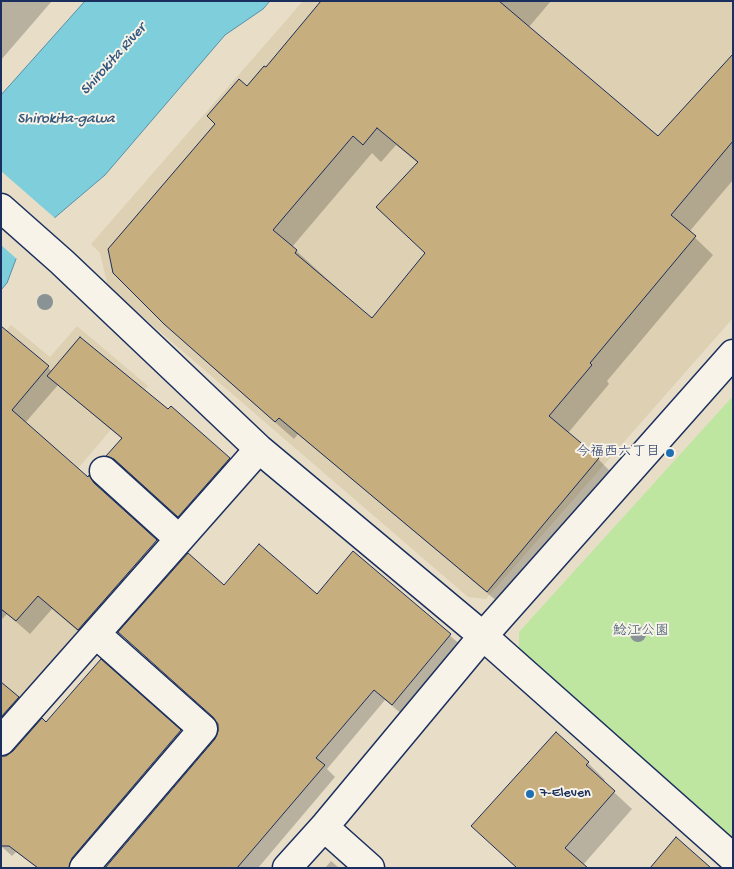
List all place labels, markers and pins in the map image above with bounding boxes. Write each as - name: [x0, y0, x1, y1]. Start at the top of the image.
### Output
- place label: 今福西六丁目: [576, 445, 660, 461]
- marker: 今福西六丁目: [664, 447, 676, 459]
- place label: 7-Eleven: [540, 786, 591, 802]
- marker: 7-Eleven: [524, 788, 536, 800]

